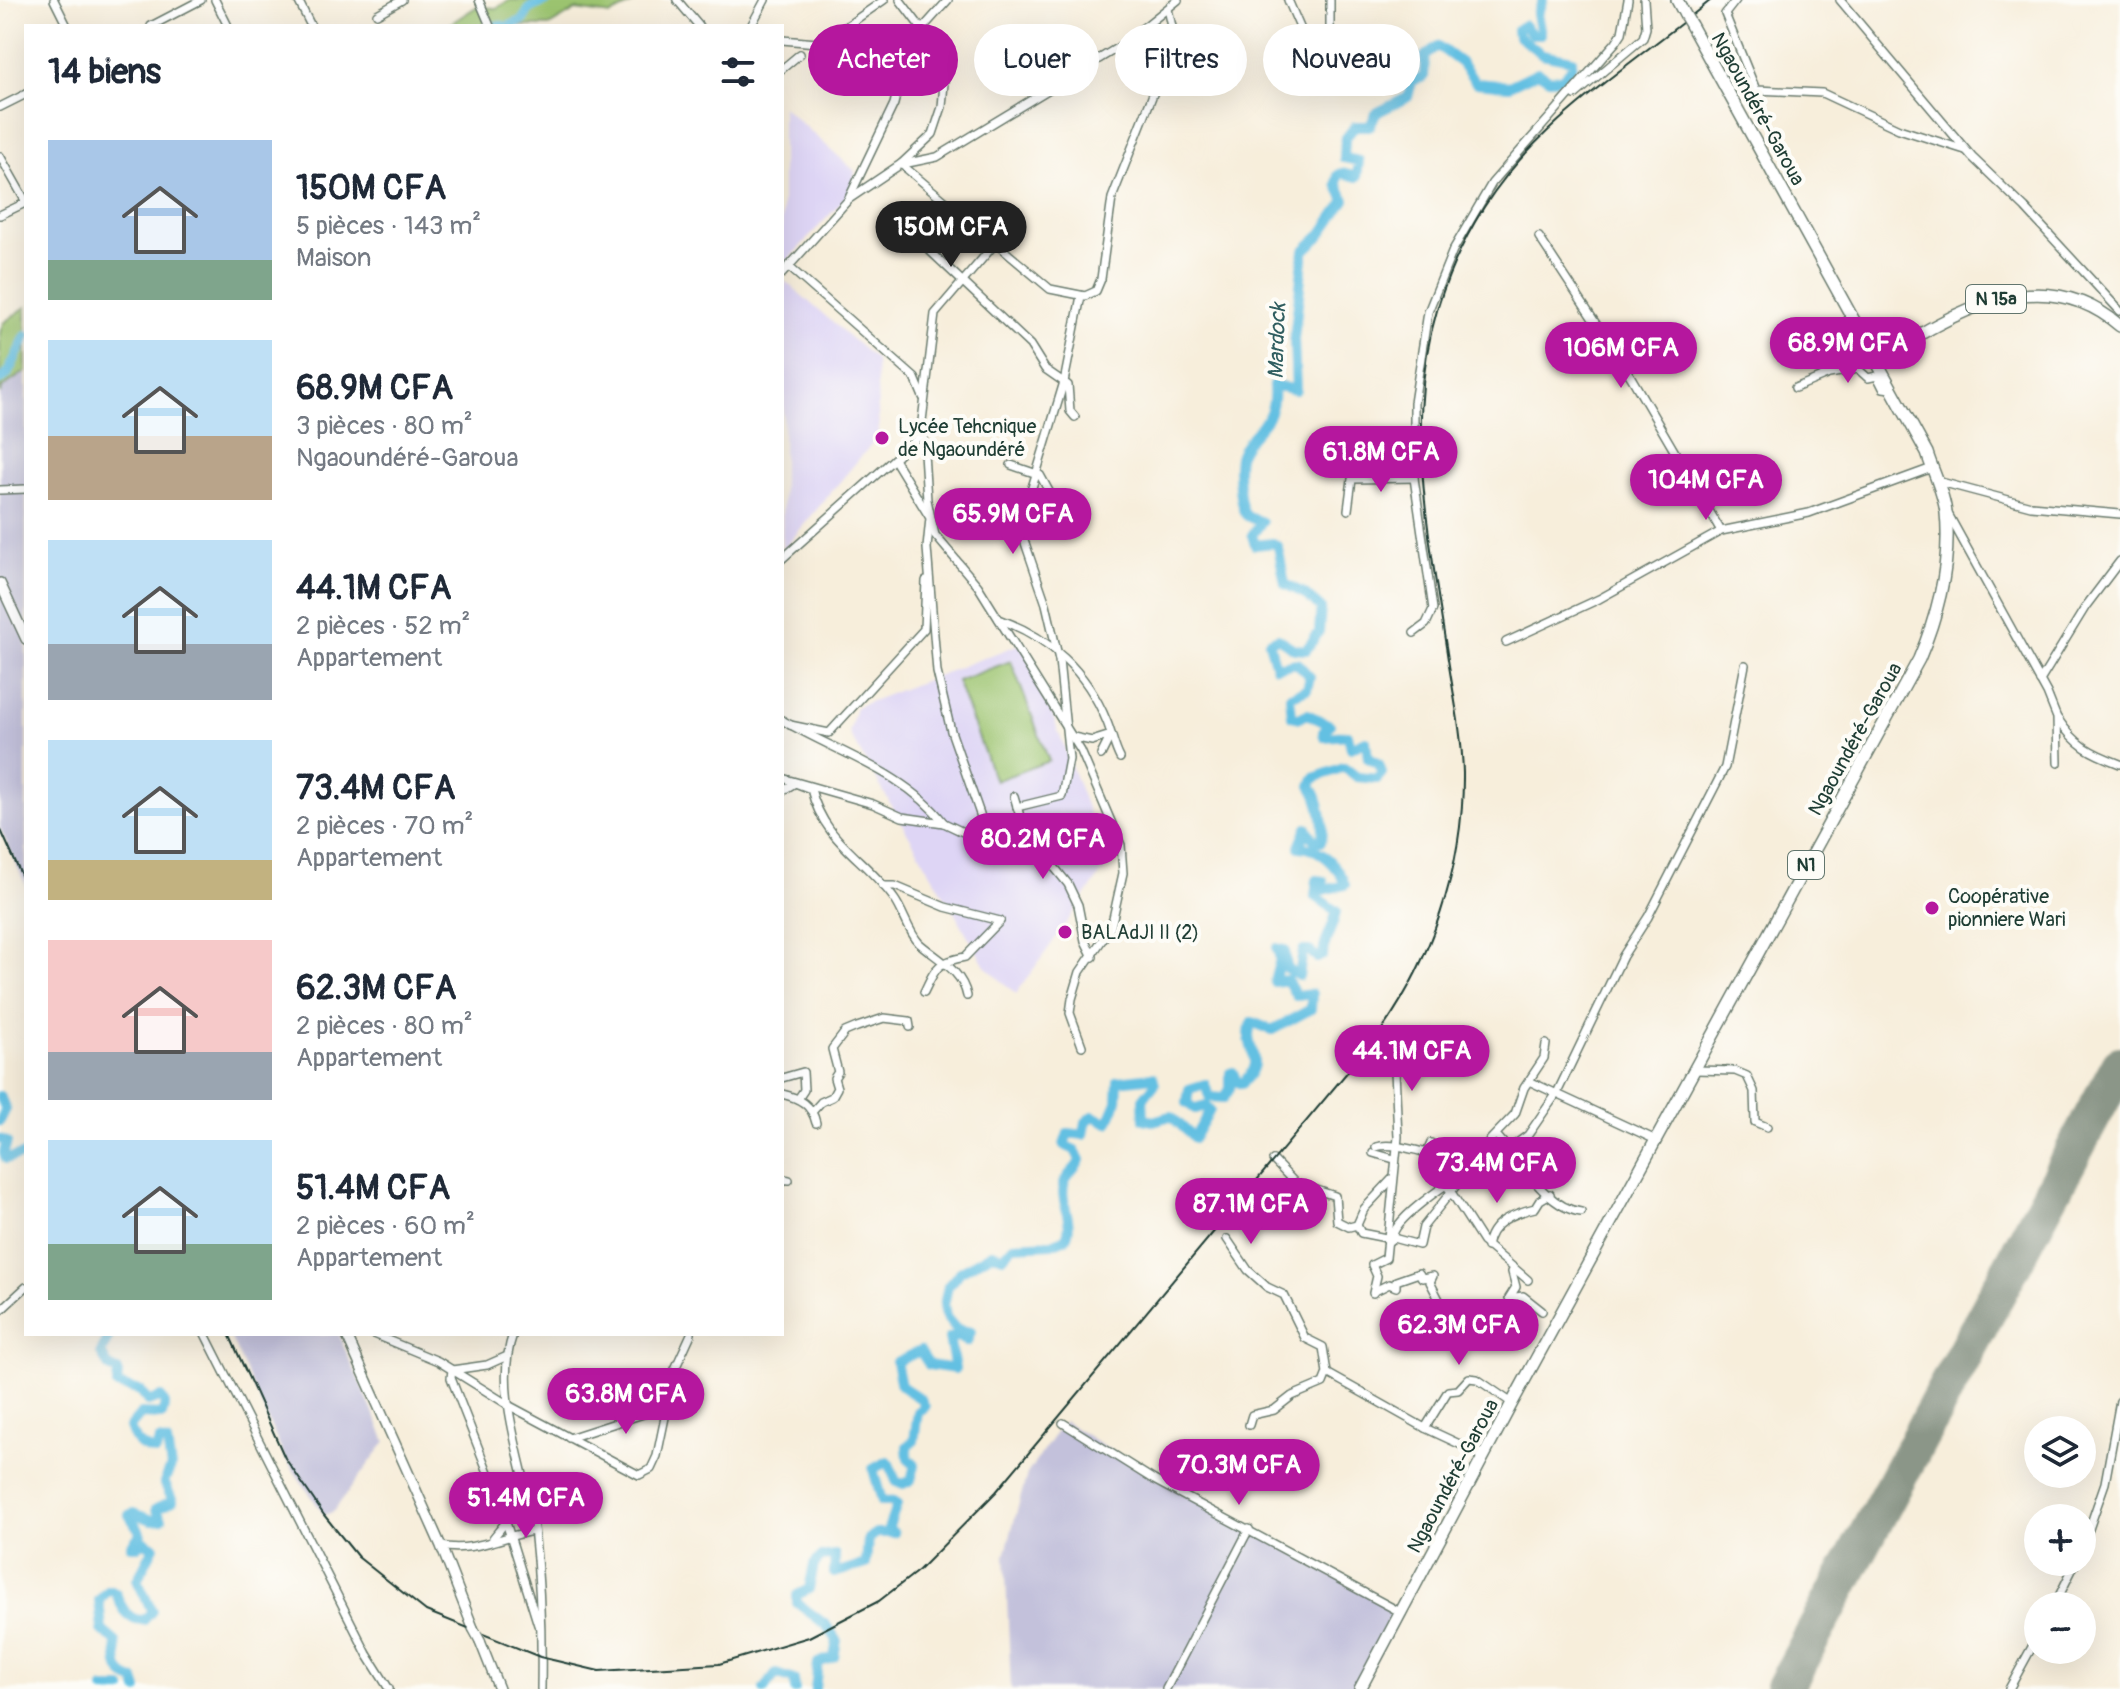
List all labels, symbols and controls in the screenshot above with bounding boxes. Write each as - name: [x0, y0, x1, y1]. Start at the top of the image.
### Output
- chip: Acheter: [808, 24, 958, 96]
- chip: Louer: [974, 24, 1099, 96]
- chip: Filtres: [1115, 24, 1247, 96]
- chip: Nouveau: [1263, 24, 1420, 96]
- street label: Ngaoundéré-Garoua: [1706, 28, 1810, 190]
- icon: filters: [716, 50, 760, 94]
- text: 14 biens: [48, 51, 161, 94]
- text: 150M CFA: [296, 167, 446, 210]
- icon: home: [112, 172, 208, 268]
- pin: 150M CFA: [868, 201, 1034, 269]
- text: 5 pièces · 143 m²: [296, 210, 481, 242]
- text: 150M CFA: [894, 211, 1008, 243]
- text: Maison: [296, 242, 371, 274]
- road number: N 15a: [1966, 285, 2026, 313]
- water label: Mardock: [1262, 301, 1292, 379]
- pin: 68.9M CFA: [1756, 317, 1940, 385]
- pin: 106M CFA: [1538, 322, 1704, 390]
- text: 68.9M CFA: [1788, 327, 1908, 359]
- text: 106M CFA: [1563, 332, 1679, 364]
- text: 68.9M CFA: [296, 367, 453, 410]
- icon: home: [112, 372, 208, 468]
- text: 3 pièces · 80 m²: [296, 410, 473, 442]
- place label: Lycée Tehcnique de Ngaoundéré: [898, 414, 1036, 462]
- pin: 61.8M CFA: [1289, 426, 1473, 494]
- marker: Lycée Tehcnique de Ngaoundéré: [873, 429, 891, 447]
- text: 61.8M CFA: [1322, 436, 1440, 468]
- text: Ngaoundéré-Garoua: [296, 442, 518, 474]
- pin: 104M CFA: [1623, 454, 1789, 522]
- text: 104M CFA: [1648, 464, 1764, 496]
- pin: 65.9M CFA: [921, 488, 1105, 556]
- text: 65.9M CFA: [952, 498, 1074, 530]
- text: 44.1M CFA: [296, 567, 452, 610]
- icon: home: [112, 572, 208, 668]
- text: 2 pièces · 52 m²: [296, 610, 471, 642]
- text: Appartement: [296, 642, 442, 674]
- street label: Ngaoundéré-Garoua: [1803, 658, 1907, 820]
- text: 73.4M CFA: [296, 767, 456, 810]
- icon: home: [112, 772, 208, 868]
- text: 2 pièces · 70 m²: [296, 810, 473, 842]
- pin: 80.2M CFA: [951, 813, 1135, 881]
- text: 80.2M CFA: [981, 823, 1105, 855]
- text: Appartement: [296, 842, 442, 874]
- road number: N1: [1788, 851, 1824, 879]
- place label: Coopérative pionniere Wari: [1948, 884, 2066, 932]
- marker: Coopérative pionniere Wari: [1923, 899, 1941, 917]
- place label: BALAdJI II (2): [1081, 920, 1199, 945]
- marker: BALAdJI II (2): [1056, 923, 1074, 941]
- text: 62.3M CFA: [296, 967, 457, 1010]
- icon: home: [112, 972, 208, 1068]
- text: 2 pièces · 80 m²: [296, 1010, 473, 1042]
- pin: 44.1M CFA: [1320, 1025, 1504, 1093]
- text: 44.1M CFA: [1353, 1035, 1471, 1067]
- text: Appartement: [296, 1042, 442, 1074]
- pin: 73.4M CFA: [1405, 1137, 1589, 1205]
- text: 73.4M CFA: [1436, 1147, 1558, 1179]
- text: 51.4M CFA: [296, 1167, 450, 1210]
- icon: home: [112, 1172, 208, 1268]
- pin: 87.1M CFA: [1159, 1178, 1343, 1246]
- text: 87.1M CFA: [1193, 1188, 1309, 1220]
- text: 2 pièces · 60 m²: [296, 1210, 475, 1242]
- text: Appartement: [296, 1242, 442, 1274]
- pin: 62.3M CFA: [1367, 1299, 1551, 1367]
- text: 62.3M CFA: [1398, 1309, 1520, 1341]
- pin: 63.8M CFA: [534, 1368, 718, 1436]
- text: 63.8M CFA: [565, 1378, 687, 1410]
- street label: Ngaoundéré-Garoua: [1402, 1395, 1504, 1557]
- map controls: [2024, 1416, 2096, 1664]
- button: layers: [2024, 1416, 2096, 1488]
- pin: 70.3M CFA: [1147, 1439, 1331, 1507]
- text: 70.3M CFA: [1177, 1449, 1301, 1481]
- pin: 51.4M CFA: [434, 1472, 618, 1540]
- text: 51.4M CFA: [467, 1482, 585, 1514]
- button: +: [2024, 1504, 2096, 1576]
- button: −: [2024, 1592, 2096, 1664]

